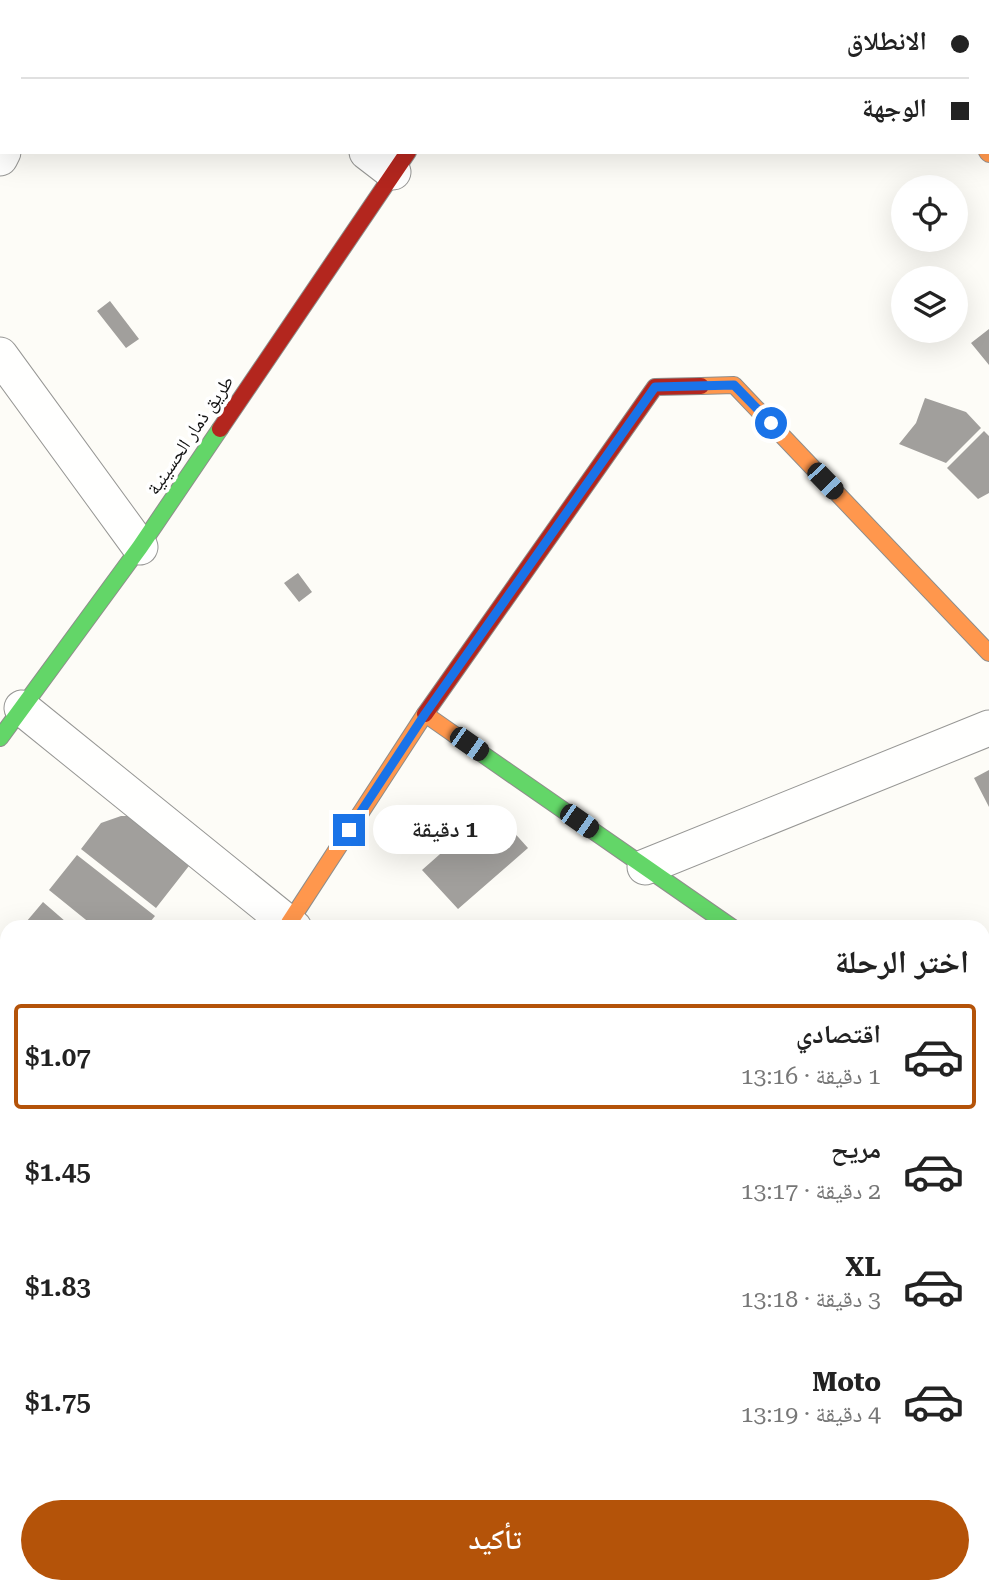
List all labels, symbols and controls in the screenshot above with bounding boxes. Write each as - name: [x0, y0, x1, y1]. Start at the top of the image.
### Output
- text: الانطلاق: [847, 26, 927, 56]
- text: الوجهة: [862, 93, 927, 123]
- map controls: [891, 175, 968, 343]
- button: locate: [891, 175, 968, 252]
- button: layers: [891, 266, 968, 343]
- street label: طريق ذمار الحسينية: [142, 371, 238, 499]
- route start: [755, 407, 787, 439]
- car: [803, 459, 848, 503]
- car: [446, 723, 493, 765]
- car: [556, 800, 603, 842]
- callout: 1 دقيقة: [374, 806, 517, 854]
- route end: [333, 814, 365, 846]
- text: 1 دقيقة: [412, 816, 478, 843]
- text: اختر الرحلة: [835, 943, 969, 981]
- text: اقتصادي: [796, 1019, 881, 1049]
- icon: car: [902, 1025, 965, 1088]
- text: $1.07: [25, 1042, 91, 1072]
- text: 1 دقيقة · 13:16: [741, 1063, 881, 1090]
- text: مريح: [831, 1134, 881, 1164]
- icon: car: [902, 1140, 965, 1203]
- text: $1.45: [25, 1157, 91, 1187]
- text: 2 دقيقة · 13:17: [741, 1178, 881, 1205]
- text: XL: [845, 1252, 881, 1282]
- icon: car: [902, 1255, 965, 1318]
- text: $1.83: [25, 1272, 91, 1302]
- text: 3 دقيقة · 13:18: [741, 1286, 881, 1313]
- text: Moto: [812, 1367, 881, 1397]
- icon: car: [902, 1370, 965, 1433]
- text: $1.75: [25, 1387, 91, 1417]
- text: 4 دقيقة · 13:19: [741, 1401, 881, 1428]
- button: تأكيد: [21, 1500, 969, 1580]

